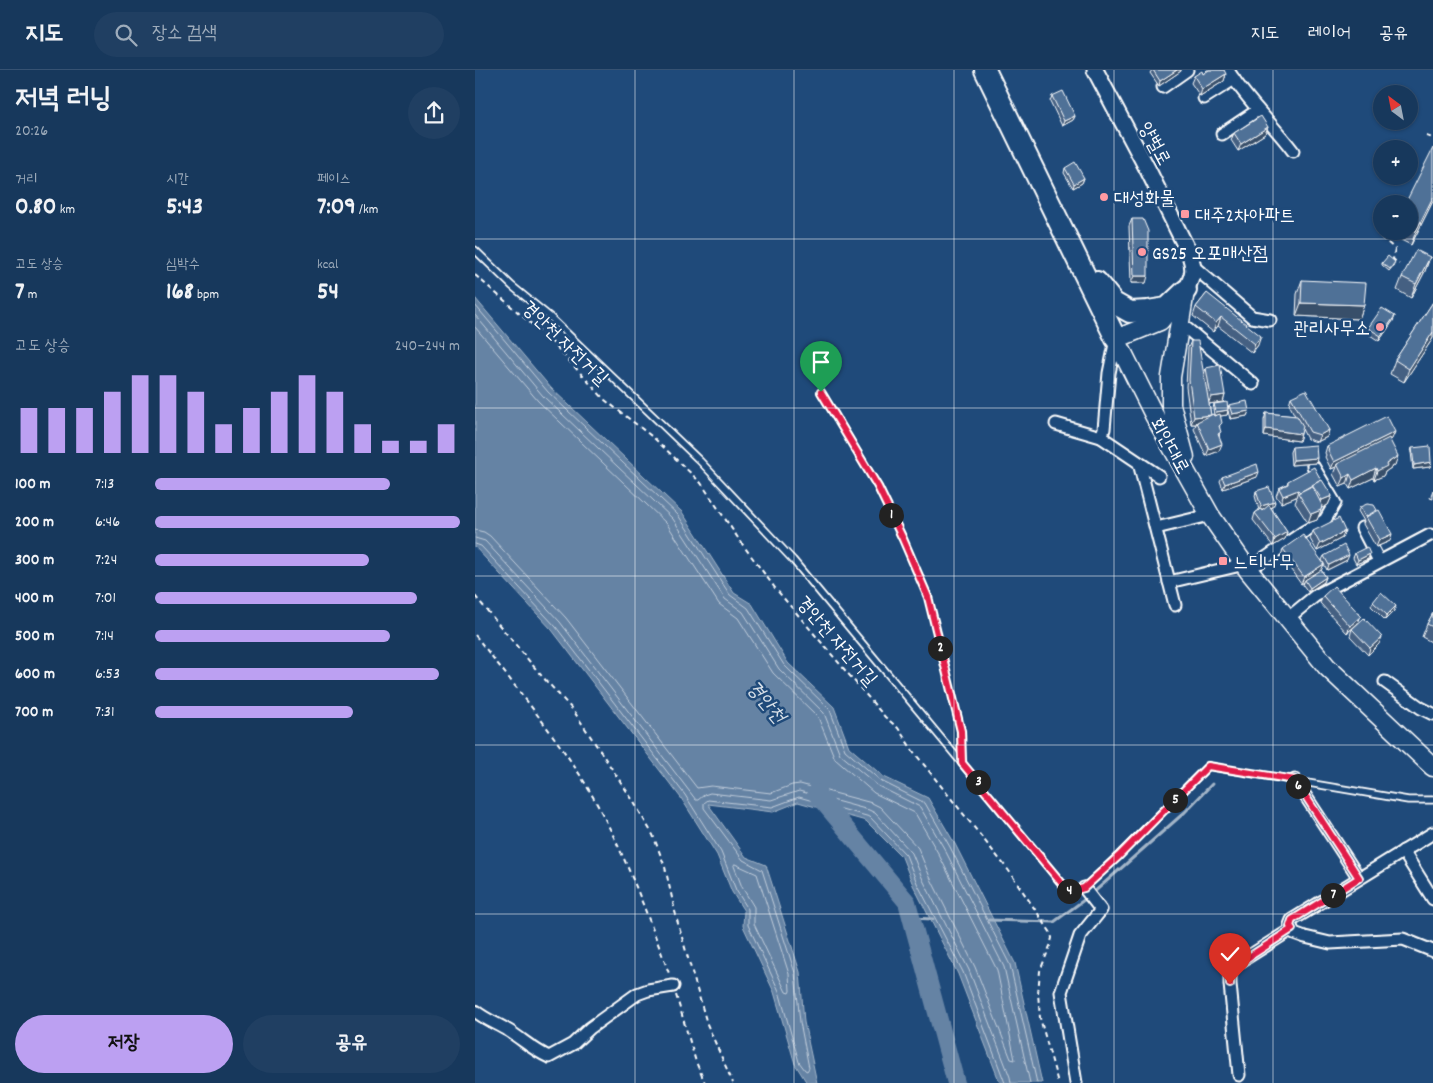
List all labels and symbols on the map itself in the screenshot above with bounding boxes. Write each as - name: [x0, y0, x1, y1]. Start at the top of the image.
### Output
- north arrow: [1373, 85, 1417, 130]
- street label: 양벌로: [1130, 118, 1176, 171]
- place label: 대성화물: [1114, 187, 1175, 214]
- marker: 대성화물: [1098, 191, 1110, 203]
- place label: 대주2차아파트: [1195, 204, 1295, 231]
- marker: 대주2차아파트: [1179, 208, 1191, 220]
- place label: GS25 오포매산점: [1152, 242, 1268, 269]
- marker: GS25 오포매산점: [1136, 246, 1148, 258]
- street label: 경안천 자전거길: [514, 296, 613, 393]
- place label: 관리사무소: [1294, 317, 1370, 344]
- marker: 관리사무소: [1374, 321, 1386, 333]
- pin: [800, 341, 842, 392]
- street label: 회안대로: [1141, 413, 1195, 480]
- pin: 1: [879, 502, 903, 528]
- place label: 느티나무: [1233, 551, 1294, 578]
- marker: 느티나무: [1217, 555, 1229, 567]
- street label: 경안천 자전거길: [789, 591, 882, 693]
- pin: 2: [927, 636, 953, 660]
- water label: 경안천: [738, 675, 792, 732]
- pin: 3: [965, 770, 991, 794]
- pin: 6: [1285, 774, 1311, 798]
- pin: 5: [1163, 788, 1187, 812]
- pin: 4: [1057, 878, 1081, 904]
- pin: 7: [1321, 882, 1345, 908]
- pin: [1209, 933, 1251, 984]

